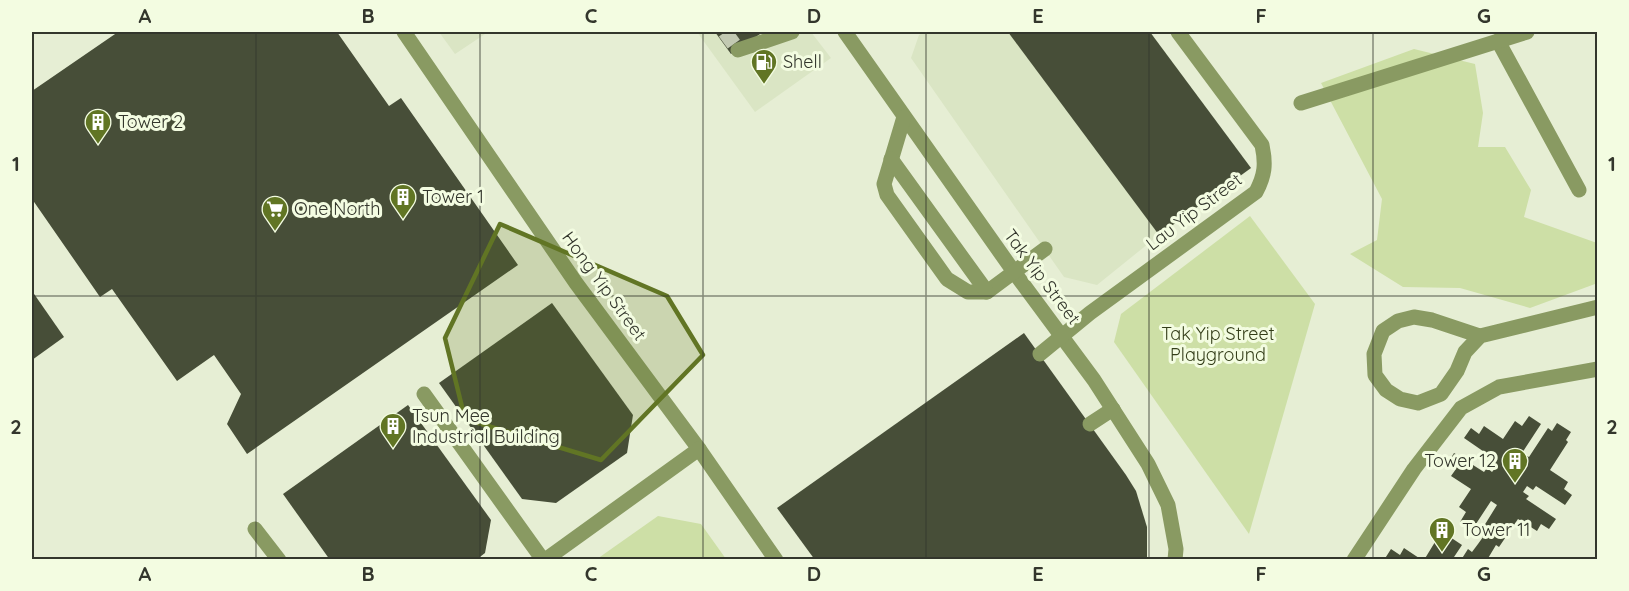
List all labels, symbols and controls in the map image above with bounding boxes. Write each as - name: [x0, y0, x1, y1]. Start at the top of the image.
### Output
- text: A: [139, 3, 152, 28]
- text: B: [361, 3, 375, 28]
- text: C: [585, 3, 598, 28]
- text: D: [807, 3, 821, 28]
- text: E: [1032, 3, 1044, 28]
- text: F: [1255, 3, 1267, 28]
- text: G: [1477, 3, 1491, 28]
- fuel station icon: Shell: [749, 47, 779, 85]
- place label: Shell: [783, 50, 822, 73]
- building icon: Tower 2: [83, 107, 113, 145]
- place label: Tower 2: [118, 110, 183, 133]
- text: 1: [12, 151, 20, 176]
- text: 1: [1608, 151, 1616, 176]
- street label: Lau Yip Street: [1141, 168, 1246, 255]
- building icon: Tower 1: [388, 182, 418, 220]
- place label: Tower 1: [422, 185, 484, 208]
- supermarket icon: One North: [260, 194, 290, 232]
- place label: One North: [294, 197, 381, 220]
- street label: Tak Yip Street: [999, 224, 1086, 329]
- street label: Hong Yip Street: [557, 227, 652, 345]
- park label: Tak Yip Street Playground: [1161, 322, 1275, 366]
- place label: Tsun Mee Industrial Building: [412, 404, 560, 448]
- building icon: Tsun Mee Industrial Building: [378, 411, 408, 449]
- text: 2: [10, 414, 22, 439]
- text: 2: [1606, 414, 1618, 439]
- building icon: Tower 12: [1500, 446, 1530, 484]
- place label: Tower 12: [1424, 449, 1496, 472]
- building icon: Tower 11: [1427, 515, 1457, 553]
- place label: Tower 11: [1462, 518, 1530, 541]
- text: A: [139, 561, 152, 586]
- text: B: [361, 561, 375, 586]
- text: C: [585, 561, 598, 586]
- text: D: [807, 561, 821, 586]
- text: E: [1032, 561, 1044, 586]
- text: F: [1255, 561, 1267, 586]
- text: G: [1477, 561, 1491, 586]

